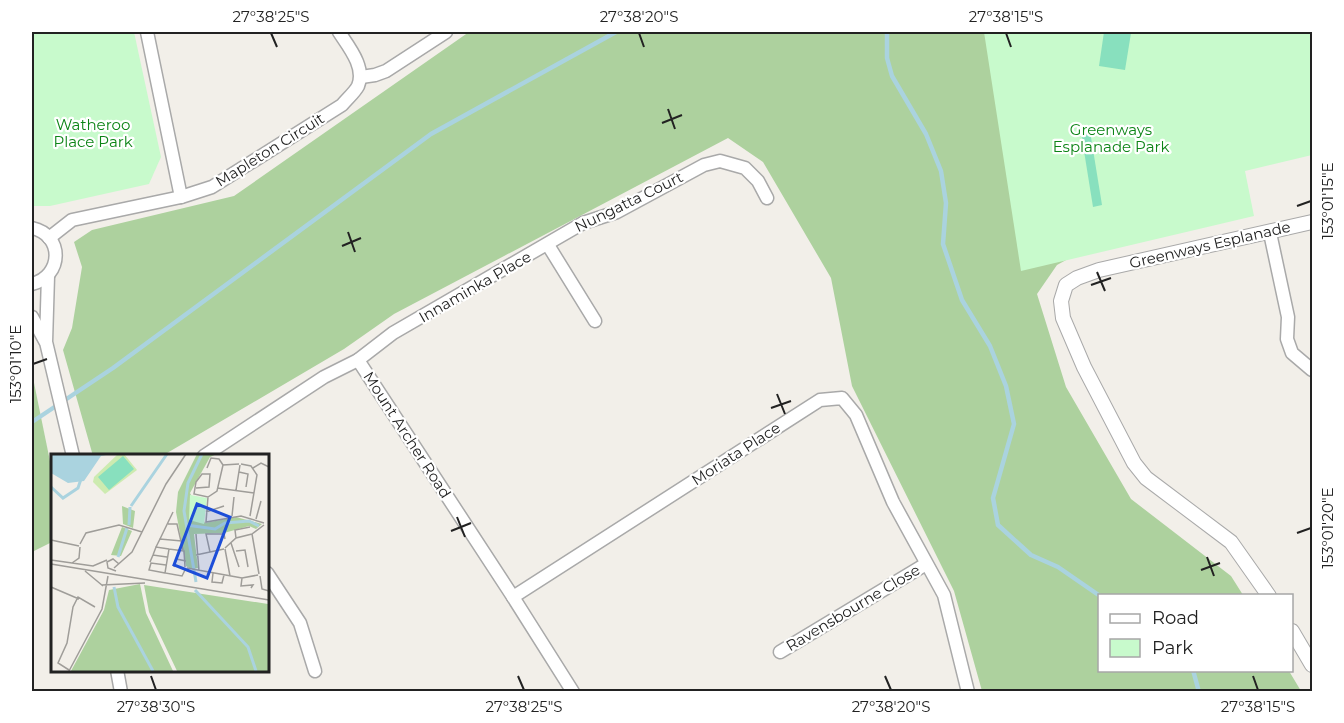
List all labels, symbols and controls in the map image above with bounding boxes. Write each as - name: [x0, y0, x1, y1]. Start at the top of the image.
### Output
- text: 27°38'25"S: [232, 7, 310, 26]
- text: 27°38'20"S: [600, 7, 678, 26]
- text: 27°38'15"S: [969, 7, 1043, 26]
- street label: Mapleton Circuit: [212, 108, 328, 191]
- park label: Watheroo Place Park: [53, 115, 133, 151]
- park label: Greenways Esplanade Park: [1053, 120, 1169, 156]
- text: 153°01'15"E: [1318, 162, 1337, 240]
- street label: Nungatta Court: [572, 167, 686, 236]
- street label: Greenways Esplanade: [1127, 217, 1292, 272]
- street label: Innaminka Place: [415, 247, 534, 326]
- text: 153°01'10"E: [6, 325, 25, 403]
- street label: Mount Archer Road: [359, 368, 455, 502]
- street label: Moriata Place: [688, 418, 784, 489]
- inset map: [51, 454, 268, 672]
- text: 153°01'20"E: [1318, 487, 1337, 569]
- street label: Ravensbourne Close: [782, 560, 923, 655]
- legend: [1098, 594, 1293, 672]
- text: Road: [1152, 607, 1199, 629]
- text: Park: [1152, 637, 1193, 659]
- text: 27°38'30"S: [117, 697, 195, 716]
- text: 27°38'25"S: [485, 697, 563, 716]
- text: 27°38'20"S: [852, 697, 930, 716]
- text: 27°38'15"S: [1221, 697, 1295, 716]

